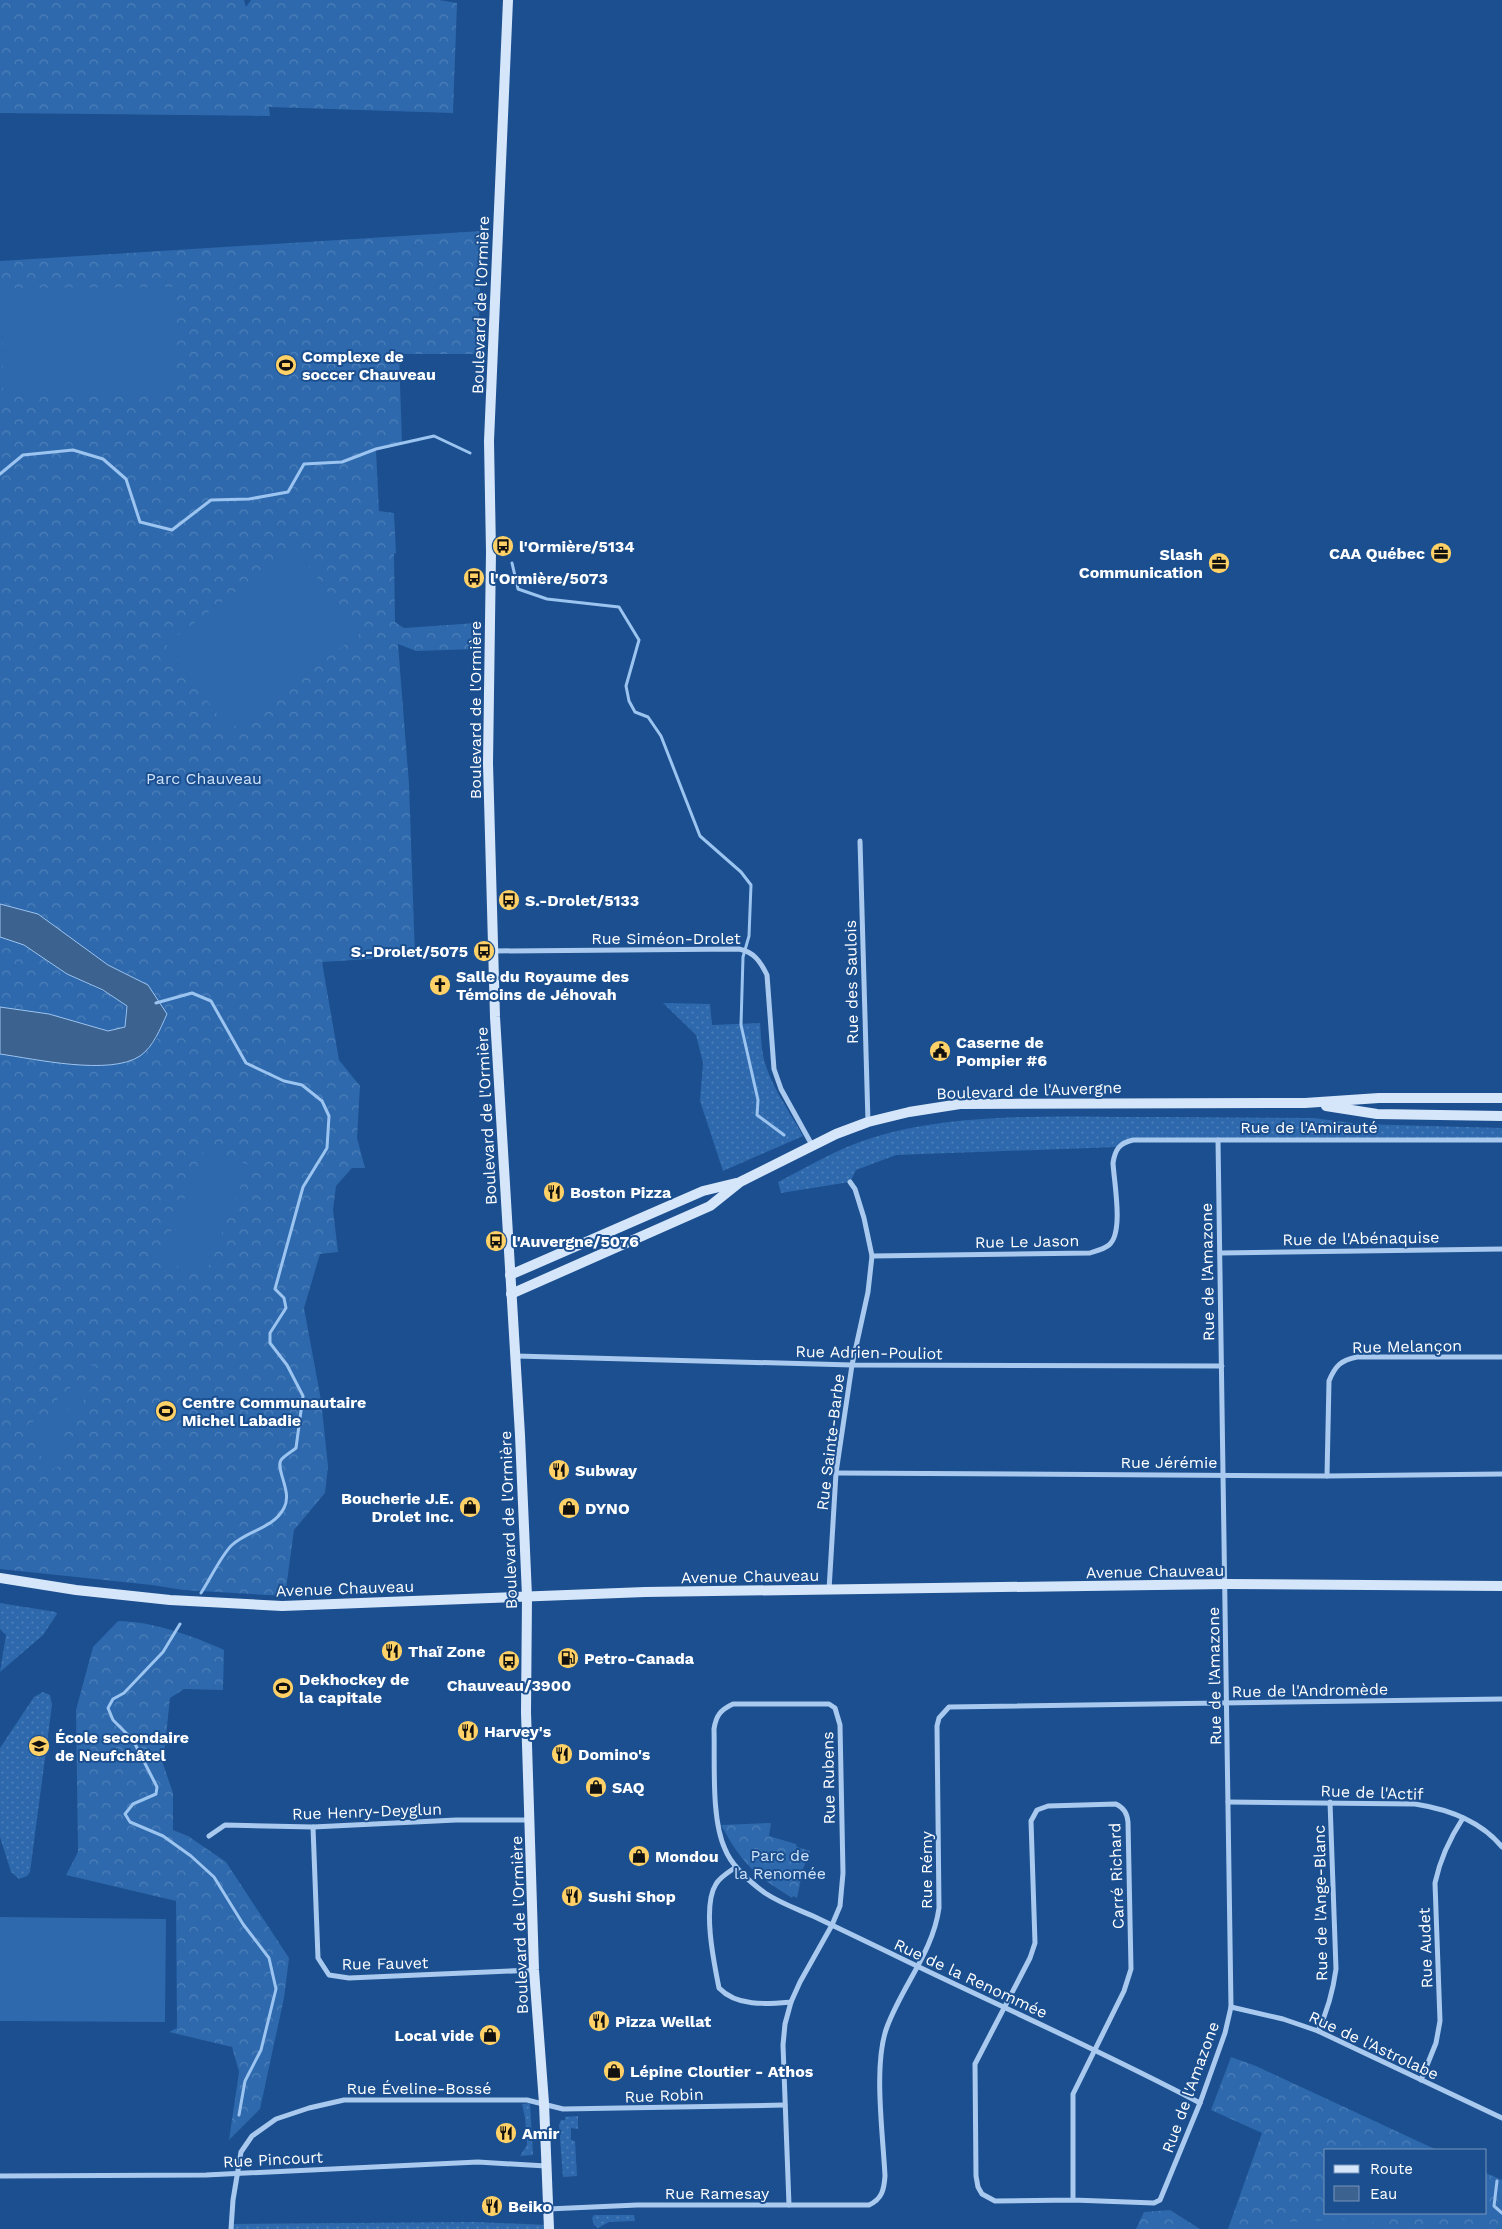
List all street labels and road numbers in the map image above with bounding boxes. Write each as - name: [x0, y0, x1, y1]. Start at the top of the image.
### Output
- street label: Boulevard de l'Ormière: [468, 216, 493, 394]
- street label: Boulevard de l'Ormière: [466, 621, 485, 799]
- street label: Rue des Saulois: [841, 920, 862, 1044]
- street label: Rue Siméon-Drolet: [591, 929, 741, 948]
- street label: Boulevard de l'Ormière: [472, 1026, 501, 1206]
- street label: Boulevard de l'Auvergne: [936, 1078, 1122, 1103]
- street label: Rue de l'Amirauté: [1240, 1118, 1378, 1137]
- street label: Rue de l'Amazone: [1197, 1203, 1218, 1341]
- street label: Rue de l'Abénaquise: [1282, 1228, 1440, 1249]
- street label: Rue Le Jason: [975, 1231, 1079, 1252]
- street label: Rue Melançon: [1352, 1336, 1462, 1357]
- street label: Rue Adrien-Pouliot: [795, 1342, 943, 1363]
- street label: Rue Sainte-Barbe: [813, 1373, 848, 1512]
- street label: Boulevard de l'Ormière: [496, 1431, 521, 1609]
- street label: Rue Jérémie: [1120, 1453, 1218, 1472]
- street label: Avenue Chauveau: [1086, 1561, 1224, 1582]
- street label: Avenue Chauveau: [681, 1566, 819, 1587]
- street label: Avenue Chauveau: [276, 1577, 414, 1600]
- street label: Rue de l'Amazone: [1204, 1607, 1225, 1745]
- street label: Rue de l'Andromède: [1232, 1680, 1388, 1701]
- street label: Rue Rubens: [818, 1731, 839, 1825]
- street label: Rue de l'Actif: [1320, 1781, 1424, 1804]
- street label: Rue Henry-Deyglun: [292, 1799, 442, 1824]
- street label: Carré Richard: [1105, 1822, 1128, 1930]
- street label: Rue de l'Ange-Blanc: [1310, 1825, 1331, 1981]
- street label: Rue Rémy: [917, 1830, 936, 1909]
- street label: Boulevard de l'Ormière: [507, 1836, 532, 2014]
- street label: Rue Audet: [1415, 1907, 1436, 1988]
- street label: Rue de la Renommée: [891, 1935, 1050, 2022]
- street label: Rue Fauvet: [341, 1953, 429, 1974]
- street label: Rue de l'Astrolabe: [1306, 2007, 1442, 2084]
- street label: Rue de l'Amazone: [1158, 2019, 1223, 2155]
- street label: Rue Éveline-Bossé: [347, 2079, 491, 2098]
- street label: Rue Robin: [624, 2085, 704, 2106]
- street label: Rue Pincourt: [223, 2147, 324, 2172]
- street label: Rue Ramesay: [665, 2184, 770, 2203]

